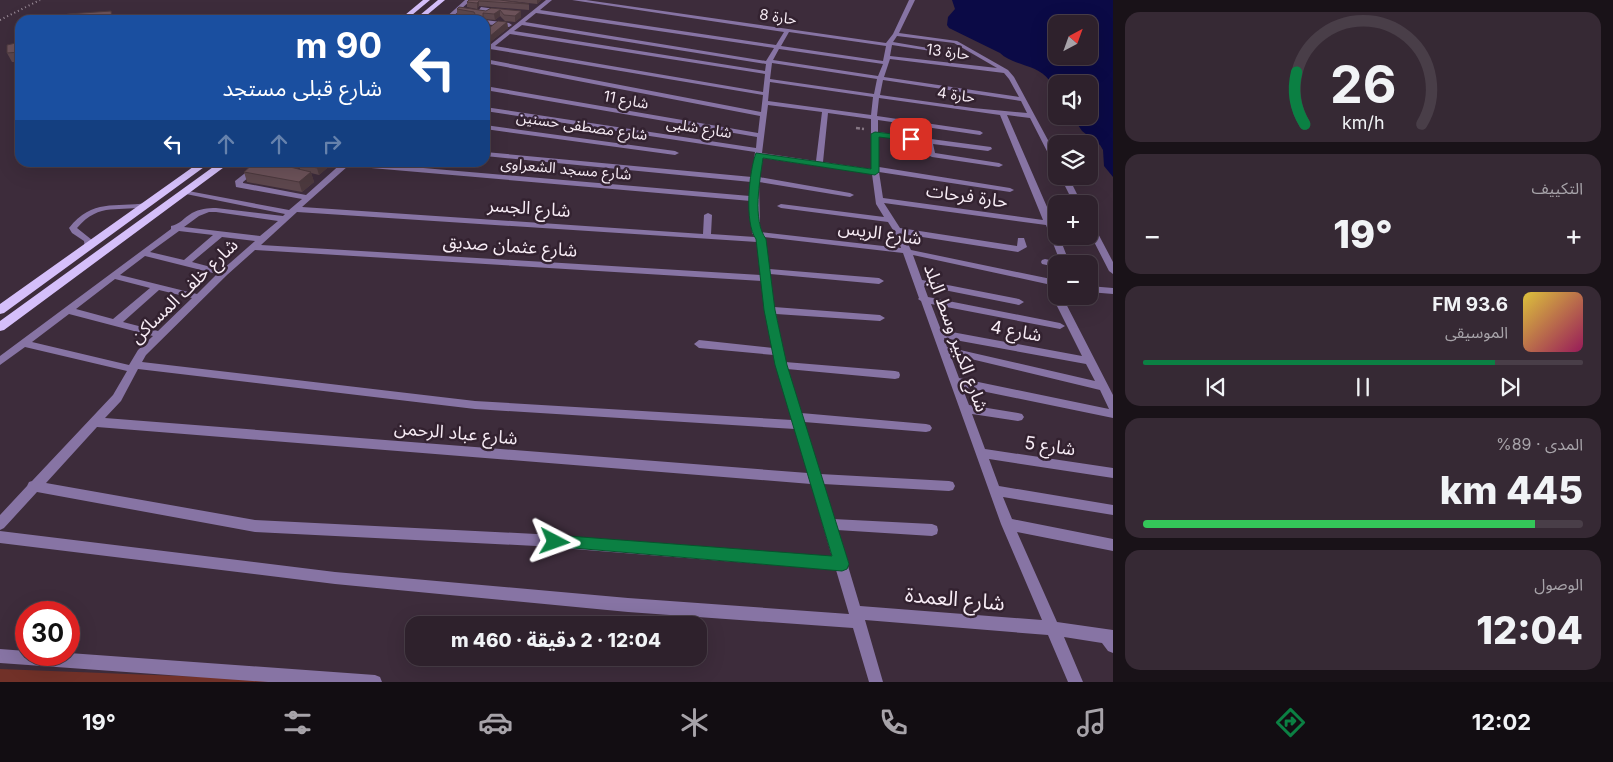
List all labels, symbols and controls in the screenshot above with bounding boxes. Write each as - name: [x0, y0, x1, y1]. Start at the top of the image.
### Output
- street label: حارة 8: [758, 4, 798, 29]
- north arrow: [1048, 15, 1098, 65]
- map controls: [1048, 15, 1098, 305]
- text: 90 m: [295, 24, 382, 66]
- icon: left: [400, 35, 465, 100]
- street label: حارة 13: [925, 39, 971, 64]
- text: 26: [1330, 53, 1396, 116]
- text: شارع قبلى مستجد: [222, 75, 382, 101]
- button: sound: [1048, 75, 1098, 125]
- street label: حارة 4: [936, 82, 976, 107]
- street label: شارع 11: [601, 86, 650, 116]
- street label: شارع مصطفى حسنين: [515, 107, 649, 147]
- text: km/h: [1342, 112, 1384, 133]
- street label: شارع شلبى: [665, 113, 733, 145]
- pin: [890, 118, 932, 160]
- icon: arrive: [897, 125, 925, 153]
- icon: left: [159, 130, 187, 158]
- icon: ahead: [212, 130, 240, 158]
- icon: ahead: [265, 130, 293, 158]
- icon: right: [318, 130, 346, 158]
- button: layers: [1048, 135, 1098, 185]
- street label: شارع مسجد الشعراوى: [500, 153, 632, 187]
- text: التكييف: [1531, 178, 1583, 198]
- street label: حارة فرحات: [925, 179, 1009, 213]
- street label: شارع الجسر: [486, 194, 571, 225]
- button: +: [1048, 195, 1098, 245]
- text: 19°: [1333, 211, 1393, 257]
- street label: شارع الريس: [836, 216, 923, 253]
- text: −: [1143, 218, 1162, 252]
- text: +: [1564, 218, 1583, 252]
- street label: شارع عثمان صديق: [442, 230, 578, 265]
- street label: شارع خلف المساكن: [125, 234, 245, 350]
- button: −: [1048, 255, 1098, 305]
- street label: شارع الكبير وسط البلد: [916, 261, 993, 416]
- text: 93.6 FM: [1432, 293, 1508, 316]
- street label: شارع 4: [988, 316, 1043, 349]
- text: الموسيقى: [1445, 322, 1508, 342]
- icon: previous: [1202, 373, 1230, 401]
- icon: pause: [1349, 373, 1377, 401]
- icon: next: [1496, 373, 1524, 401]
- street label: شارع عباد الرحمن: [393, 417, 519, 452]
- street label: شارع 5: [1023, 432, 1077, 463]
- text: المدى · 89%: [1496, 434, 1583, 454]
- text: 445 km: [1440, 467, 1583, 513]
- position arrow: [528, 515, 580, 567]
- text: الوصول: [1534, 574, 1583, 594]
- street label: شارع العمدة: [904, 582, 1006, 618]
- speed limit sign: 30: [15, 601, 80, 666]
- text: 12:04: [1476, 607, 1583, 653]
- text: 12:04 · 2 دقيقة · 460 m: [451, 629, 661, 652]
- icon: filters: [280, 705, 315, 740]
- icon: car: [478, 705, 513, 740]
- icon: climate: [677, 705, 712, 740]
- icon: phone: [876, 705, 911, 740]
- icon: music: [1074, 705, 1109, 740]
- icon: directions: [1273, 705, 1308, 740]
- text: 19°: [82, 709, 116, 735]
- text: 12:02: [1472, 709, 1531, 735]

